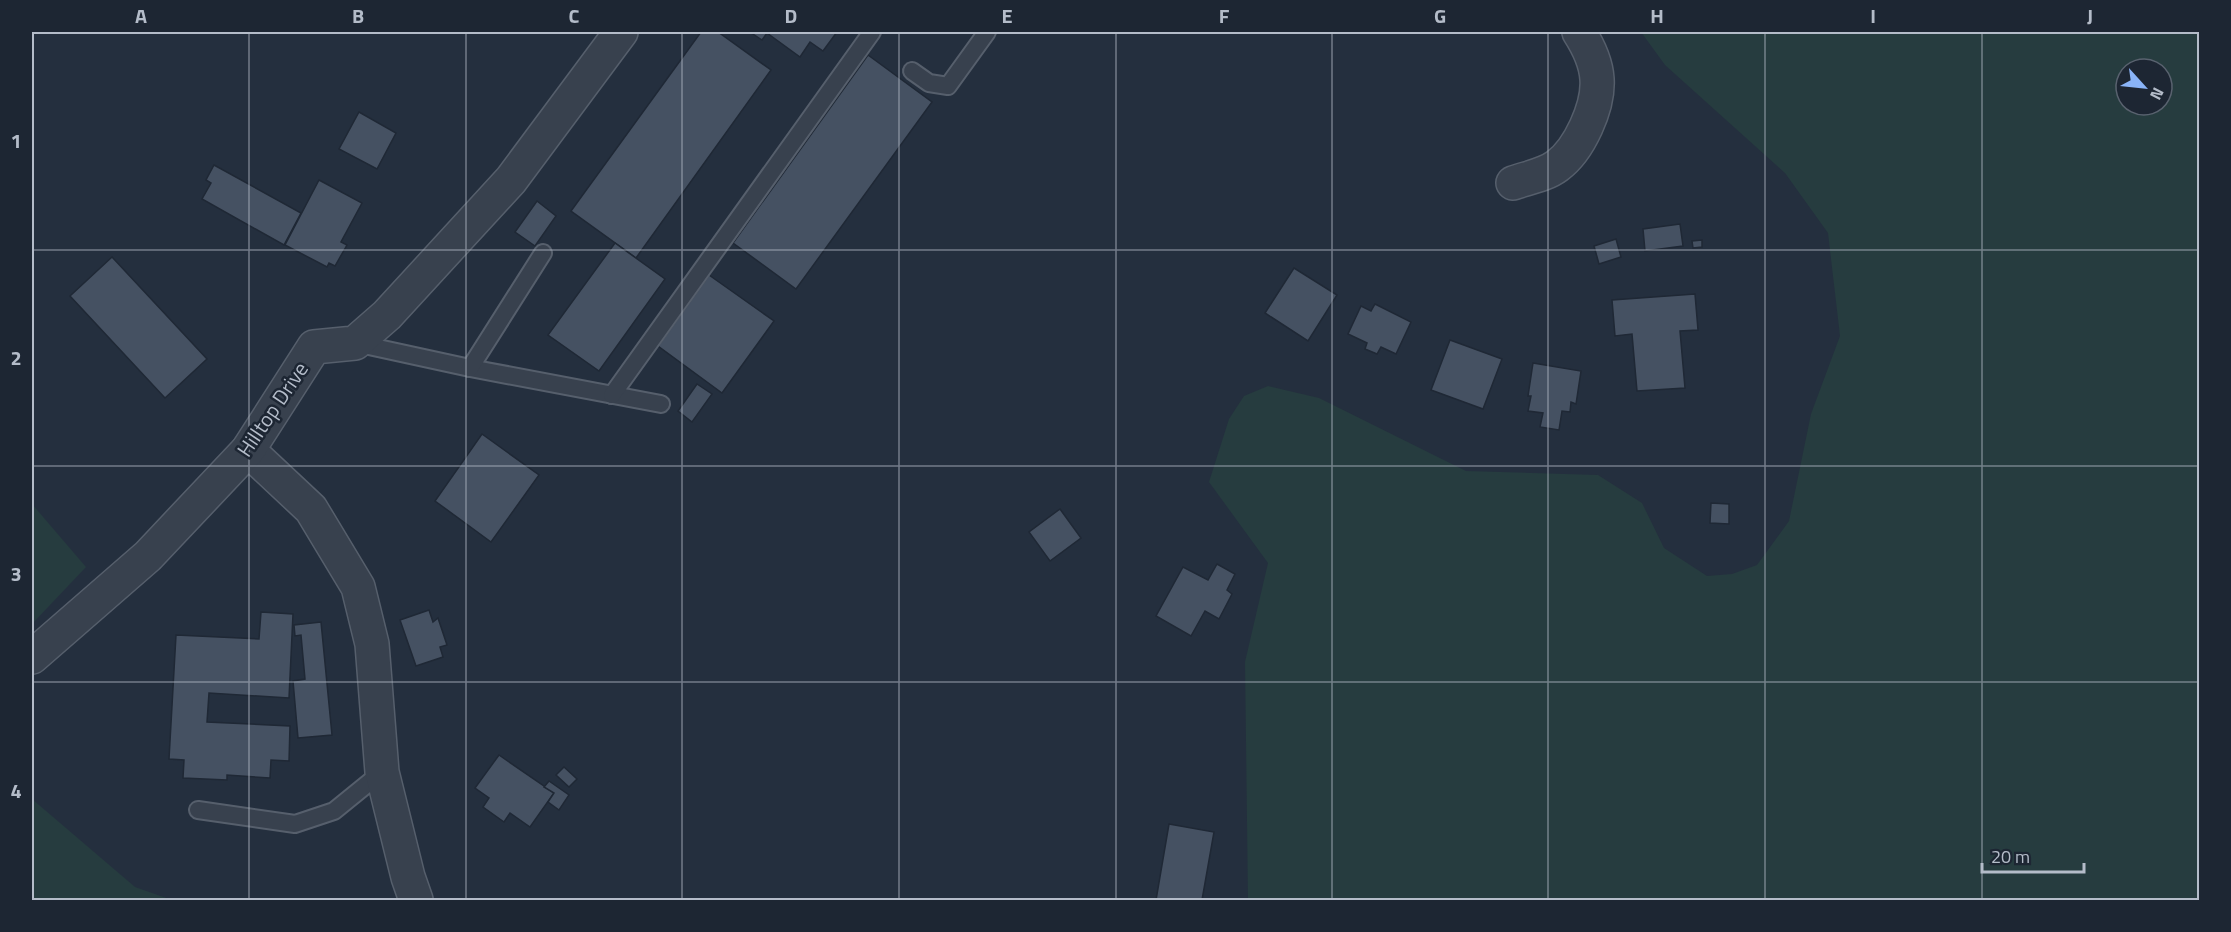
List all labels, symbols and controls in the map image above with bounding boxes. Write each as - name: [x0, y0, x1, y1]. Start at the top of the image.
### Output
- text: A: [135, 0, 147, 31]
- text: B: [352, 0, 364, 31]
- text: C: [569, 0, 580, 31]
- text: D: [785, 0, 797, 31]
- text: E: [1001, 0, 1013, 31]
- text: F: [1219, 0, 1230, 31]
- text: G: [1434, 0, 1446, 31]
- text: H: [1650, 0, 1664, 31]
- text: I: [1870, 0, 1876, 31]
- text: J: [2087, 0, 2093, 31]
- north arrow: [2114, 57, 2174, 117]
- text: N: [2144, 83, 2171, 104]
- text: 1: [10, 125, 22, 156]
- text: 2: [10, 342, 22, 373]
- street label: Hilltop Drive: [228, 355, 316, 463]
- text: 3: [10, 558, 22, 589]
- text: 4: [10, 775, 22, 806]
- scale bar: [1982, 836, 2084, 874]
- text: 20 m: [1991, 843, 2030, 870]

